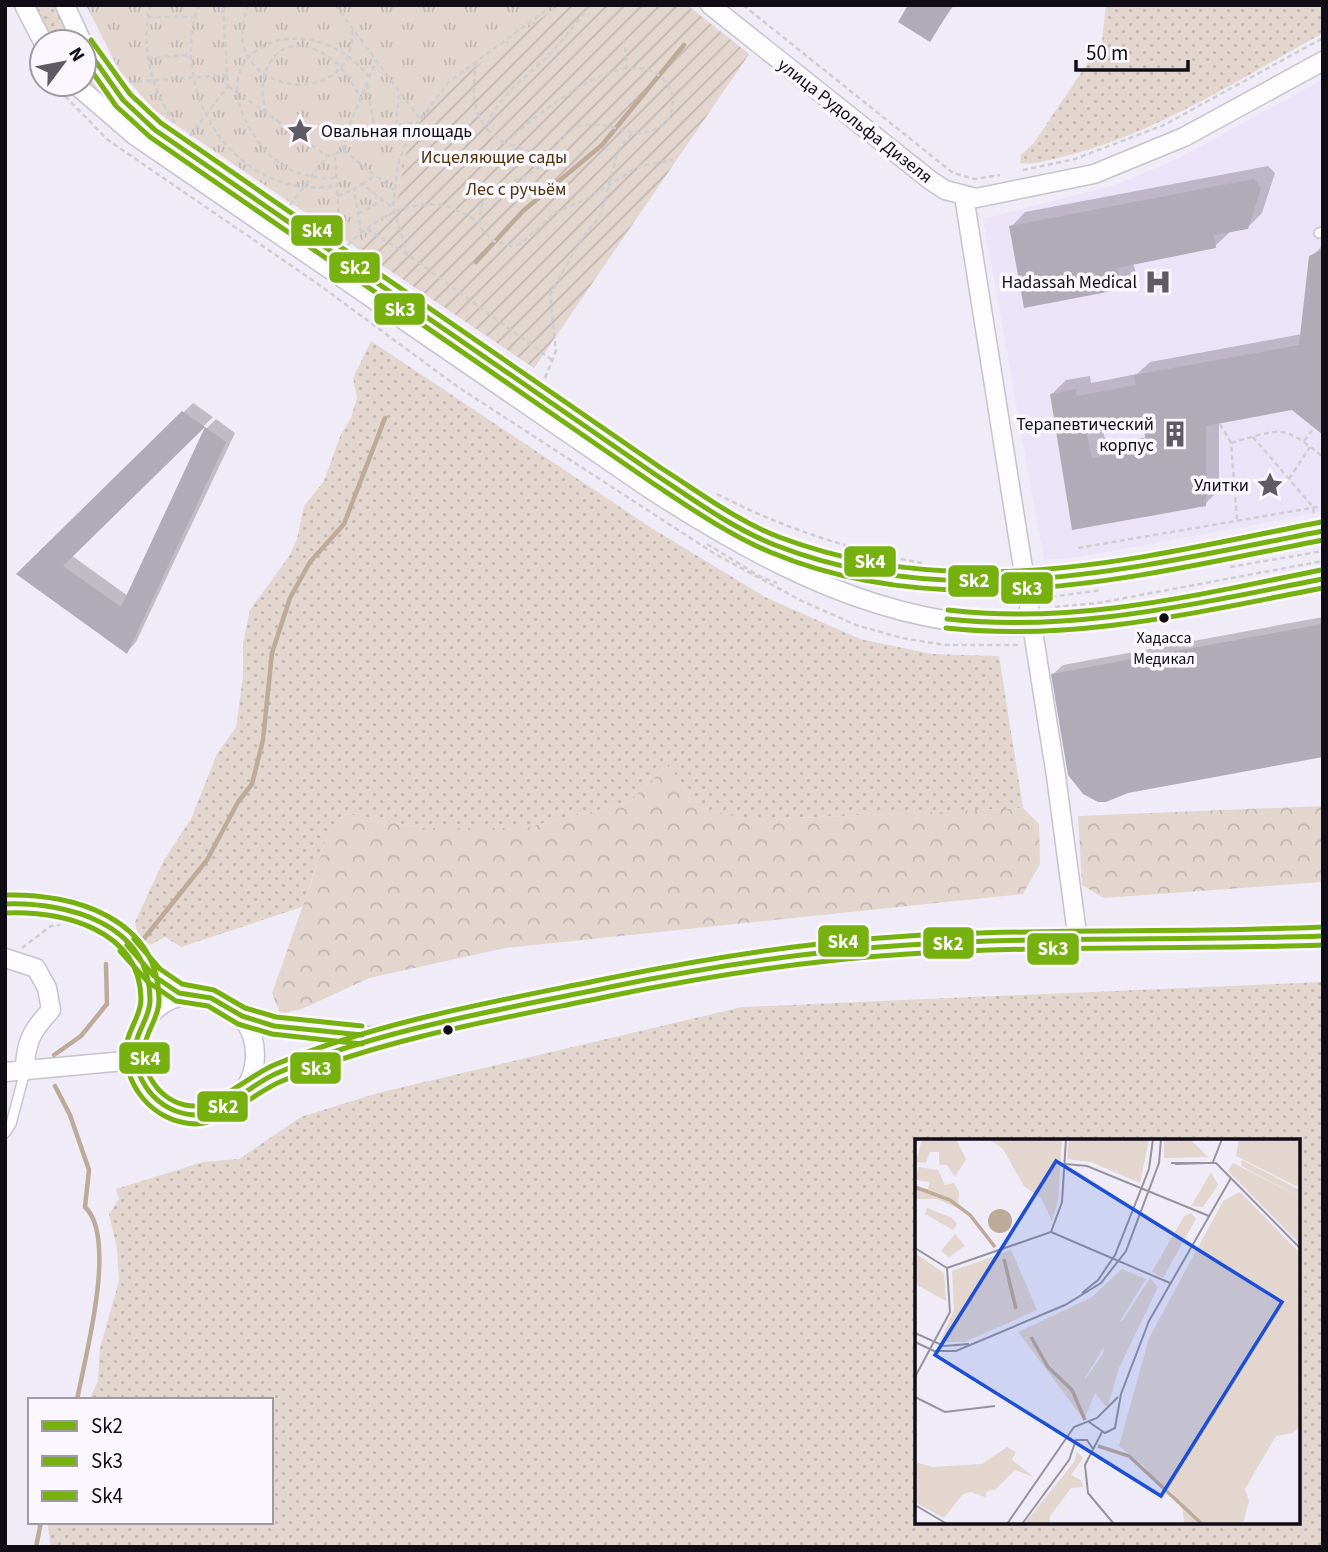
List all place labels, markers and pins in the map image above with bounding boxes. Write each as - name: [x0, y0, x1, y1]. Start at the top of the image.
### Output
- place icon: Овальная площадь: [285, 116, 315, 146]
- place label: Овальная площадь: [321, 119, 472, 144]
- hospital icon: Hadassah Medical: [1143, 267, 1173, 297]
- place label: Hadassah Medical: [1001, 270, 1137, 295]
- place label: Терапевтический корпус: [1016, 412, 1154, 458]
- building icon: Терапевтический корпус: [1160, 419, 1190, 449]
- place icon: Улитки: [1255, 470, 1285, 500]
- place label: Улитки: [1194, 473, 1249, 498]
- marker: Хадасса Медикал: [1157, 611, 1171, 625]
- place label: Хадасса Медикал: [1133, 627, 1195, 670]
- unlabelled marker: [441, 1023, 455, 1037]

